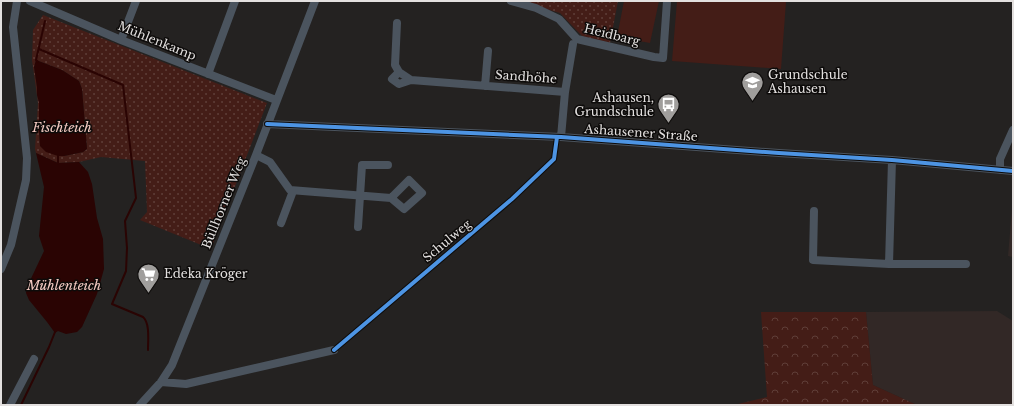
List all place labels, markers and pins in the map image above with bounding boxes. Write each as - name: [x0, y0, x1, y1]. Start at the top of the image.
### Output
- place label: Grundschule Ashausen: [767, 67, 848, 96]
- school or university icon: Grundschule Ashausen: [739, 69, 765, 102]
- place label: Ashausen, Grundschule: [574, 90, 654, 119]
- bus stop icon: Ashausen, Grundschule: [656, 92, 682, 125]
- supermarket icon: Edeka Kröger: [135, 261, 161, 294]
- place label: Edeka Kröger: [164, 266, 248, 281]

